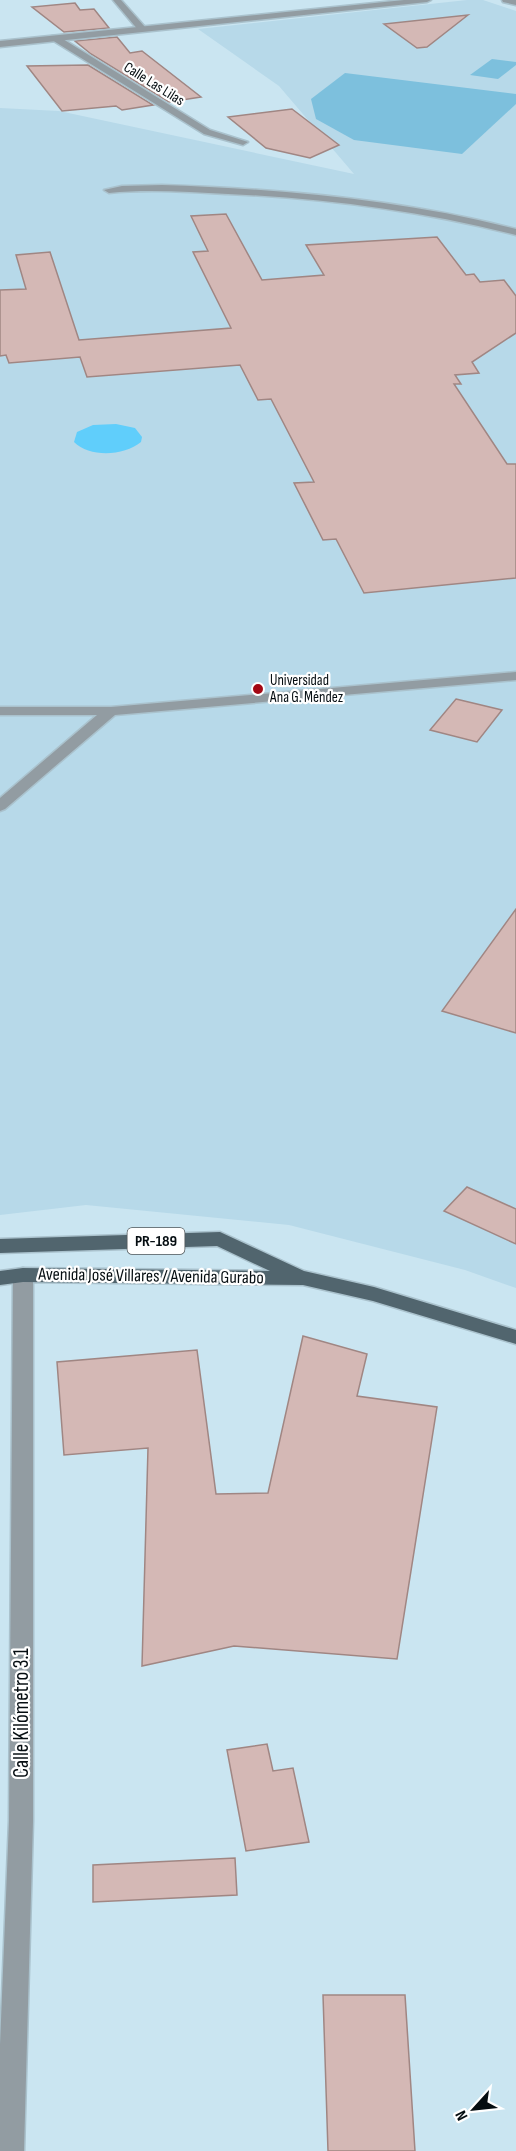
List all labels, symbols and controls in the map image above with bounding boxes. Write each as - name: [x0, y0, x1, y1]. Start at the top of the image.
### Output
- street label: Calle Las Lilas: [120, 58, 188, 110]
- place label: Universidad Ana G. Méndez: [269, 671, 344, 707]
- marker: Universidad Ana G. Méndez: [251, 682, 265, 696]
- road number: PR-189: [128, 1228, 184, 1254]
- street label: Avenida José Villares / Avenida Gurabo: [37, 1264, 264, 1288]
- street label: Calle Kilómetro 3.1: [9, 1647, 34, 1778]
- north arrow: [444, 2079, 504, 2139]
- text: N: [452, 2107, 472, 2123]

